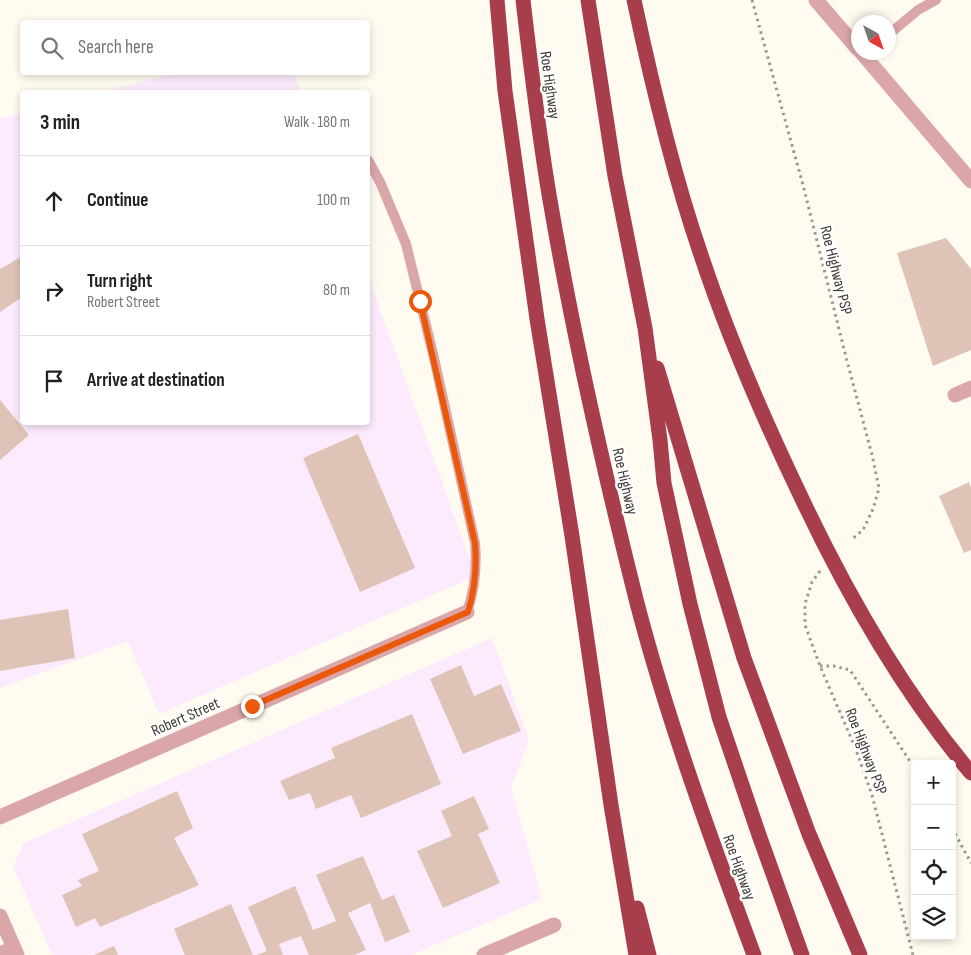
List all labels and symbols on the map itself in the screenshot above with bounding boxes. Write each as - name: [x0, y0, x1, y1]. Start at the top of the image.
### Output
- north arrow: [851, 15, 896, 60]
- street label: Roe Highway: [535, 50, 564, 120]
- street label: Roe Highway PSP: [815, 224, 856, 317]
- route start: [409, 290, 432, 313]
- street label: Roe Highway: [608, 446, 641, 517]
- street label: Robert Street: [148, 694, 223, 741]
- route end: [241, 695, 264, 718]
- street label: Roe Highway PSP: [840, 706, 891, 798]
- street label: Roe Highway: [718, 832, 759, 903]

